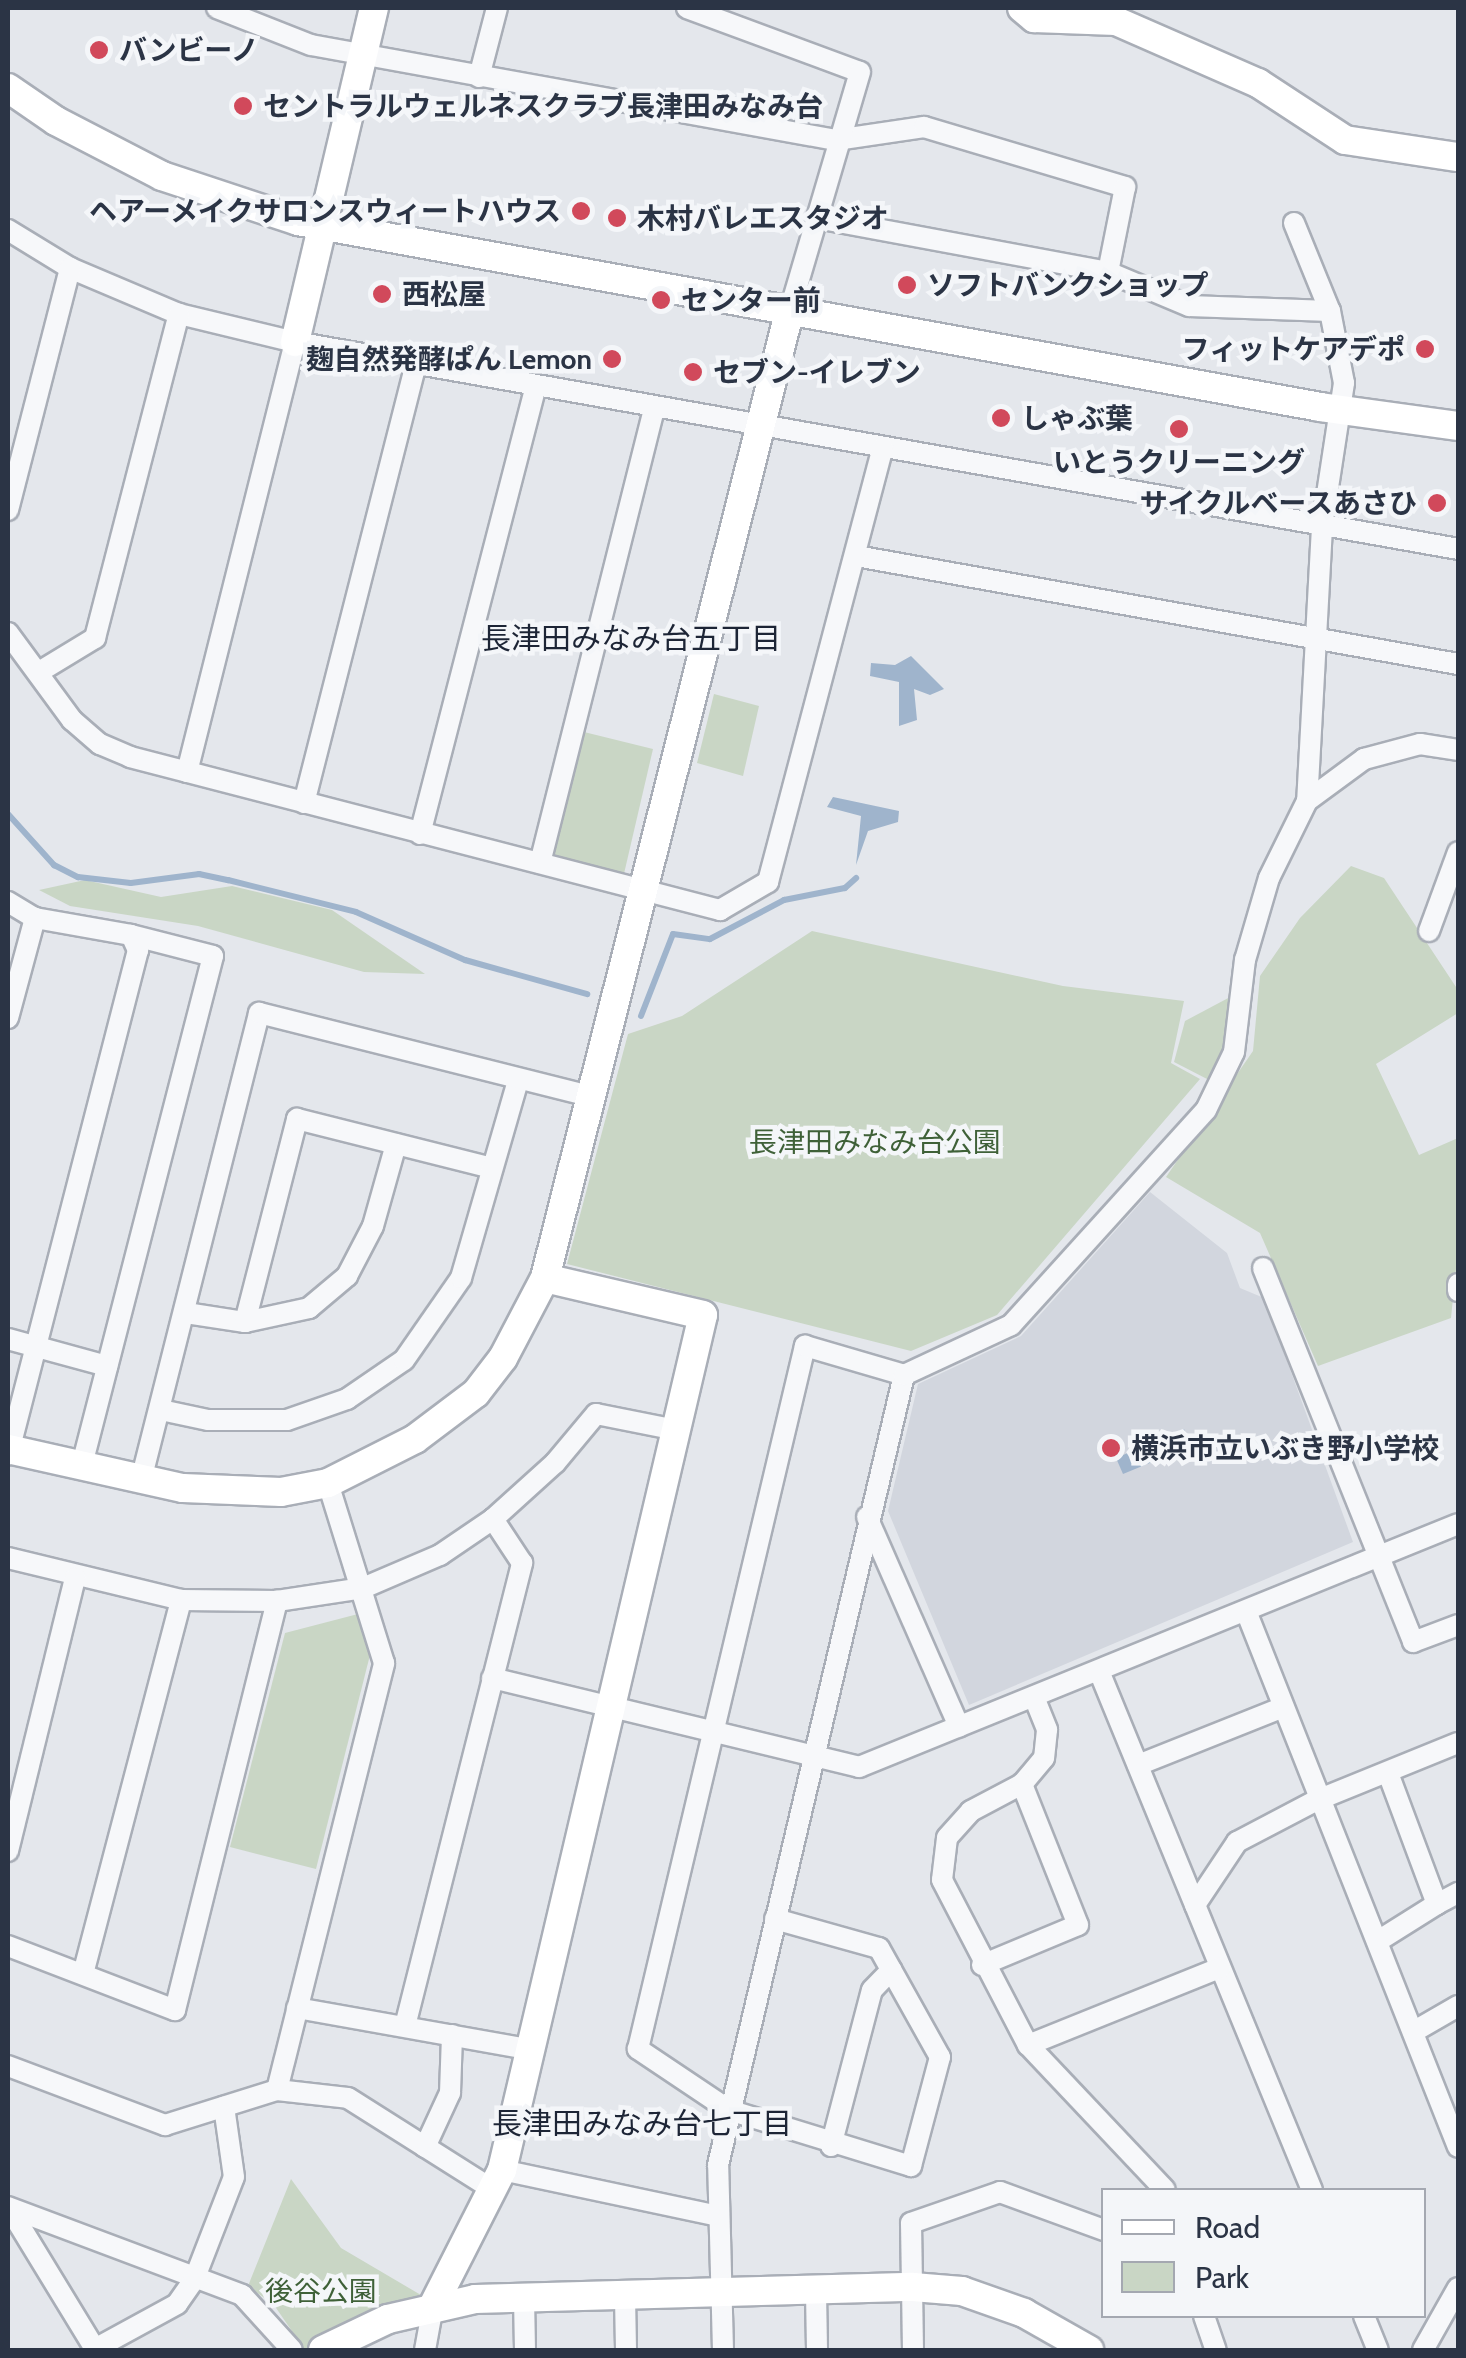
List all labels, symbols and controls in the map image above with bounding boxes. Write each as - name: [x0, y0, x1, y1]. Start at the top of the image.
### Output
- place label: バンビーノ: [119, 33, 259, 67]
- marker: バンビーノ: [88, 39, 110, 61]
- place label: セントラルウェルネスクラブ長津田みなみ台: [263, 89, 823, 123]
- marker: セントラルウェルネスクラブ長津田みなみ台: [232, 95, 254, 117]
- place label: ヘアーメイクサロンスウィートハウス: [87, 194, 561, 228]
- marker: ヘアーメイクサロンスウィートハウス: [570, 200, 592, 222]
- place label: 木村バレエスタジオ: [637, 201, 889, 235]
- marker: 木村バレエスタジオ: [606, 207, 628, 229]
- place label: ソフトバンクショップ: [927, 268, 1207, 302]
- marker: ソフトバンクショップ: [896, 274, 918, 296]
- place label: 西松屋: [402, 277, 486, 311]
- marker: 西松屋: [371, 283, 393, 305]
- place label: センター前: [681, 283, 821, 317]
- marker: センター前: [650, 289, 672, 311]
- place label: フィットケアデポ: [1181, 332, 1405, 366]
- marker: フィットケアデポ: [1414, 338, 1436, 360]
- place label: 麹自然発酵ぱん Lemon: [306, 342, 592, 376]
- marker: 麹自然発酵ぱん Lemon: [601, 348, 623, 370]
- place label: セブン-イレブン: [713, 355, 921, 389]
- marker: セブン-イレブン: [682, 361, 704, 383]
- place label: しゃぶ葉: [1021, 401, 1133, 435]
- marker: しゃぶ葉: [990, 407, 1012, 429]
- marker: いとうクリーニング: [1168, 418, 1190, 440]
- place label: いとうクリーニング: [1053, 445, 1305, 479]
- place label: サイクルベースあさひ: [1137, 486, 1417, 520]
- marker: サイクルベースあさひ: [1426, 492, 1448, 514]
- district label: 長津田みなみ台五丁目: [481, 621, 781, 657]
- park label: 長津田みなみ台公園: [749, 1125, 1001, 1159]
- place label: 横浜市立いぶき野小学校: [1131, 1431, 1439, 1465]
- marker: 横浜市立いぶき野小学校: [1100, 1437, 1122, 1459]
- district label: 長津田みなみ台七丁目: [492, 2106, 792, 2142]
- legend: [1101, 2188, 1426, 2318]
- text: Road: [1195, 2209, 1260, 2246]
- text: Park: [1195, 2259, 1249, 2296]
- park label: 後谷公園: [265, 2274, 377, 2308]

